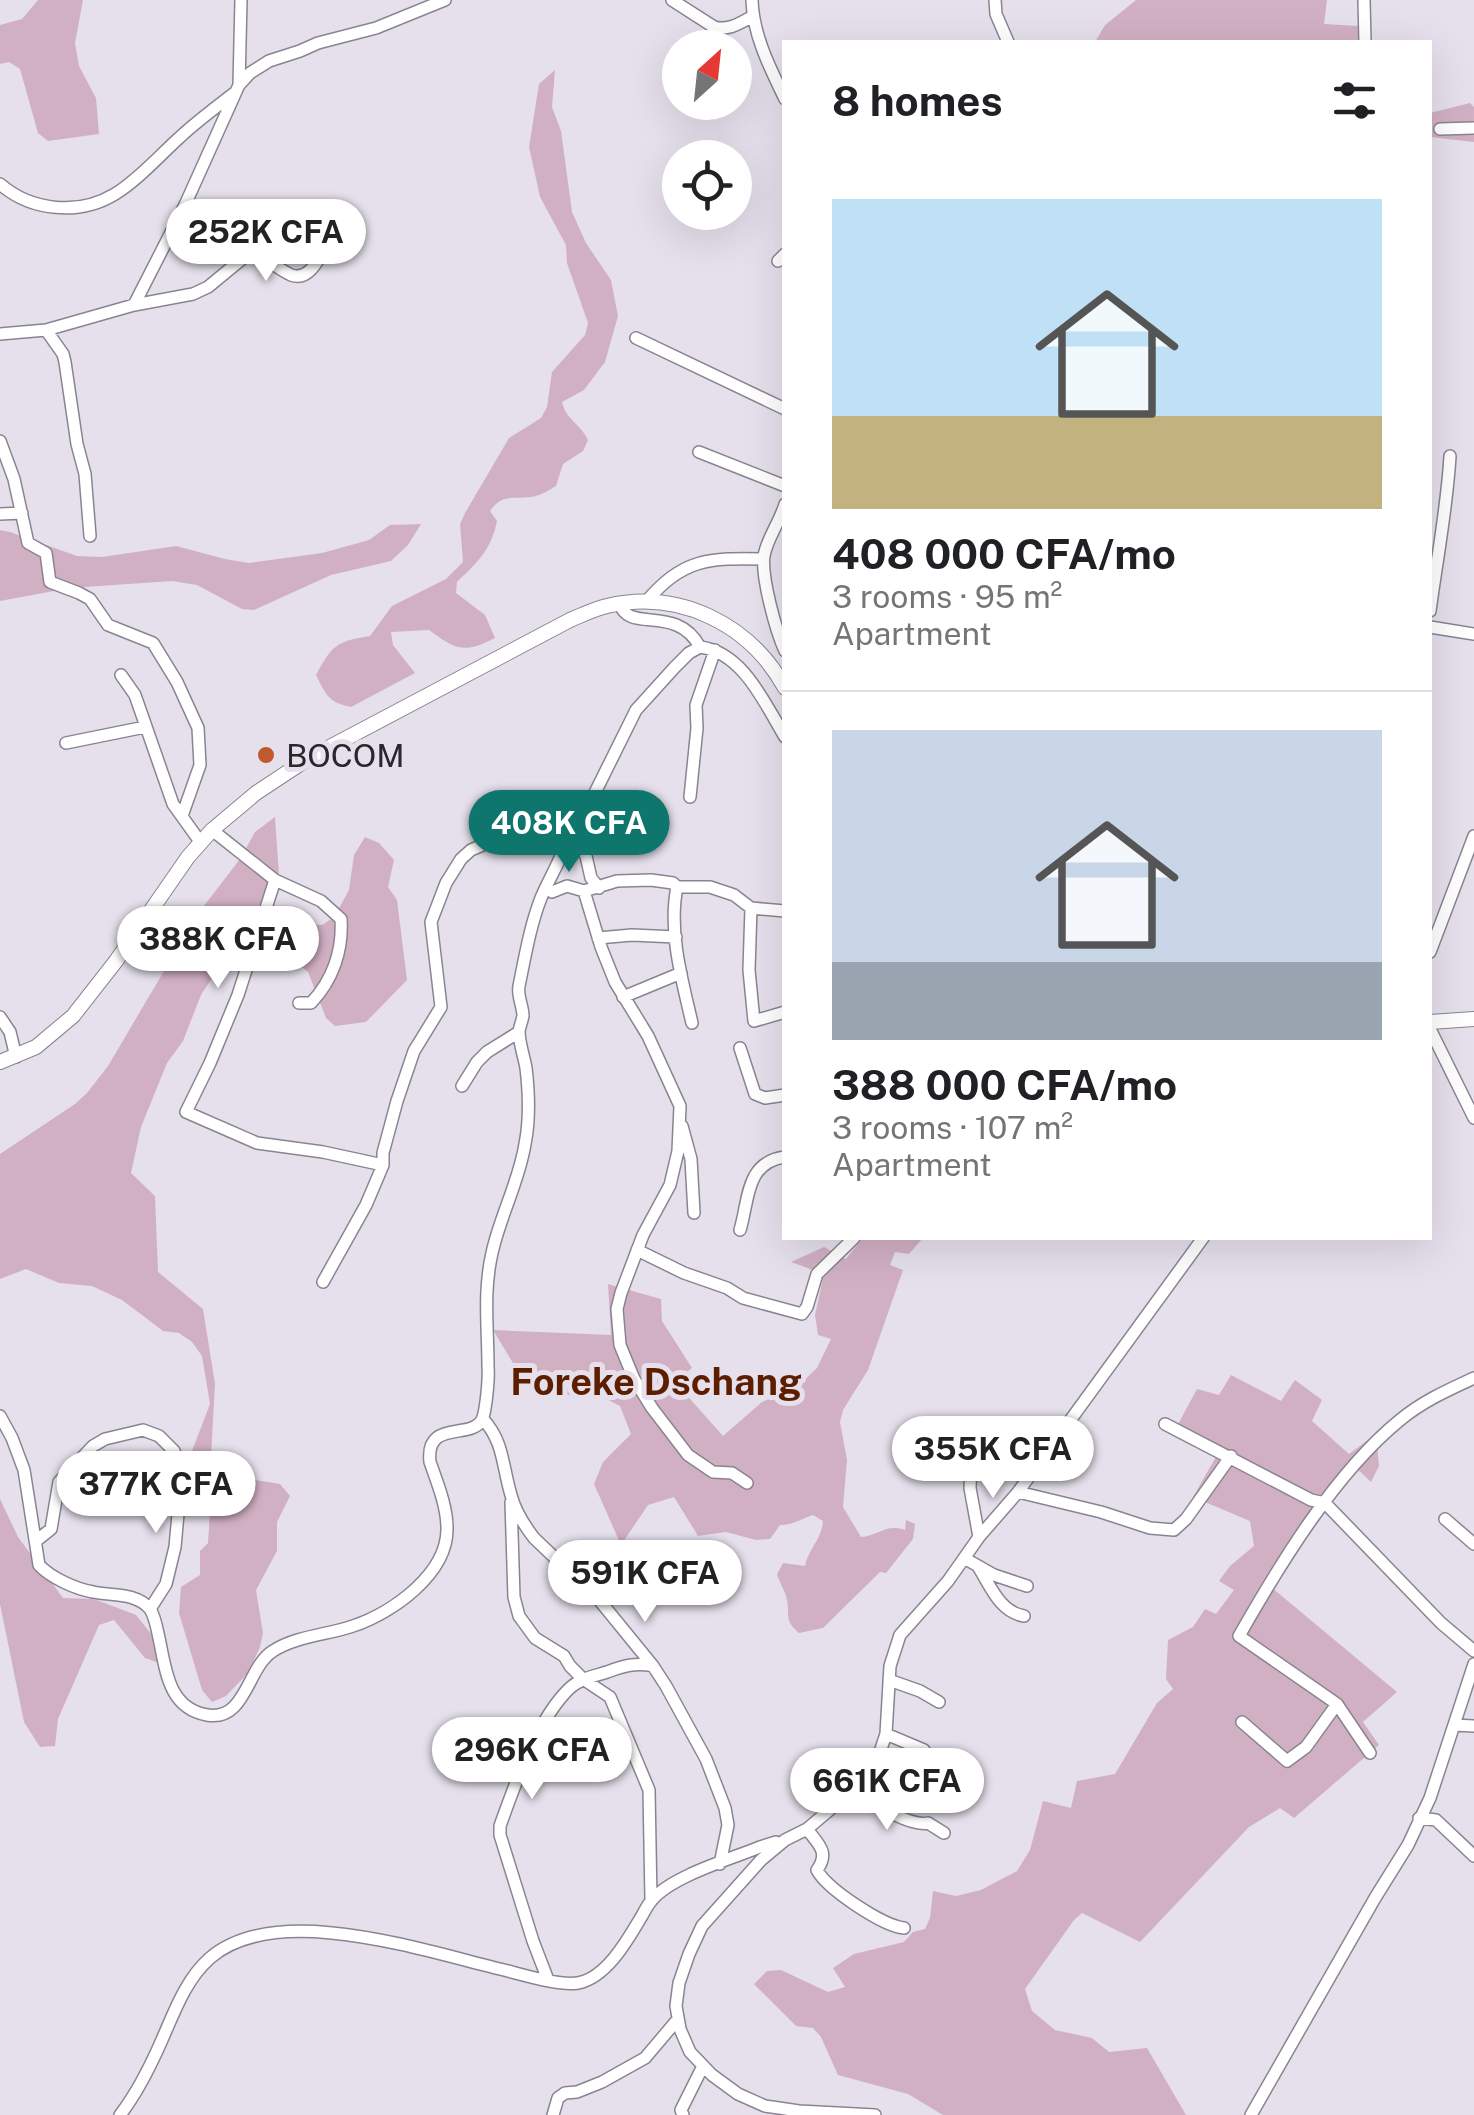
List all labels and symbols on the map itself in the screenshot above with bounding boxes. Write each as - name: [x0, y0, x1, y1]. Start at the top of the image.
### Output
- north arrow: [662, 30, 752, 120]
- pin: 252K CFA: [163, 199, 369, 284]
- place label: BOCOM: [286, 737, 405, 774]
- marker: BOCOM: [255, 744, 277, 766]
- pin: 408K CFA: [466, 790, 672, 875]
- pin: 388K CFA: [115, 906, 321, 991]
- district label: Foreke Dschang: [510, 1359, 802, 1404]
- pin: 355K CFA: [890, 1416, 1096, 1501]
- pin: 377K CFA: [53, 1451, 259, 1536]
- pin: 591K CFA: [542, 1540, 748, 1625]
- pin: 296K CFA: [429, 1717, 635, 1802]
- pin: 661K CFA: [784, 1748, 990, 1833]

